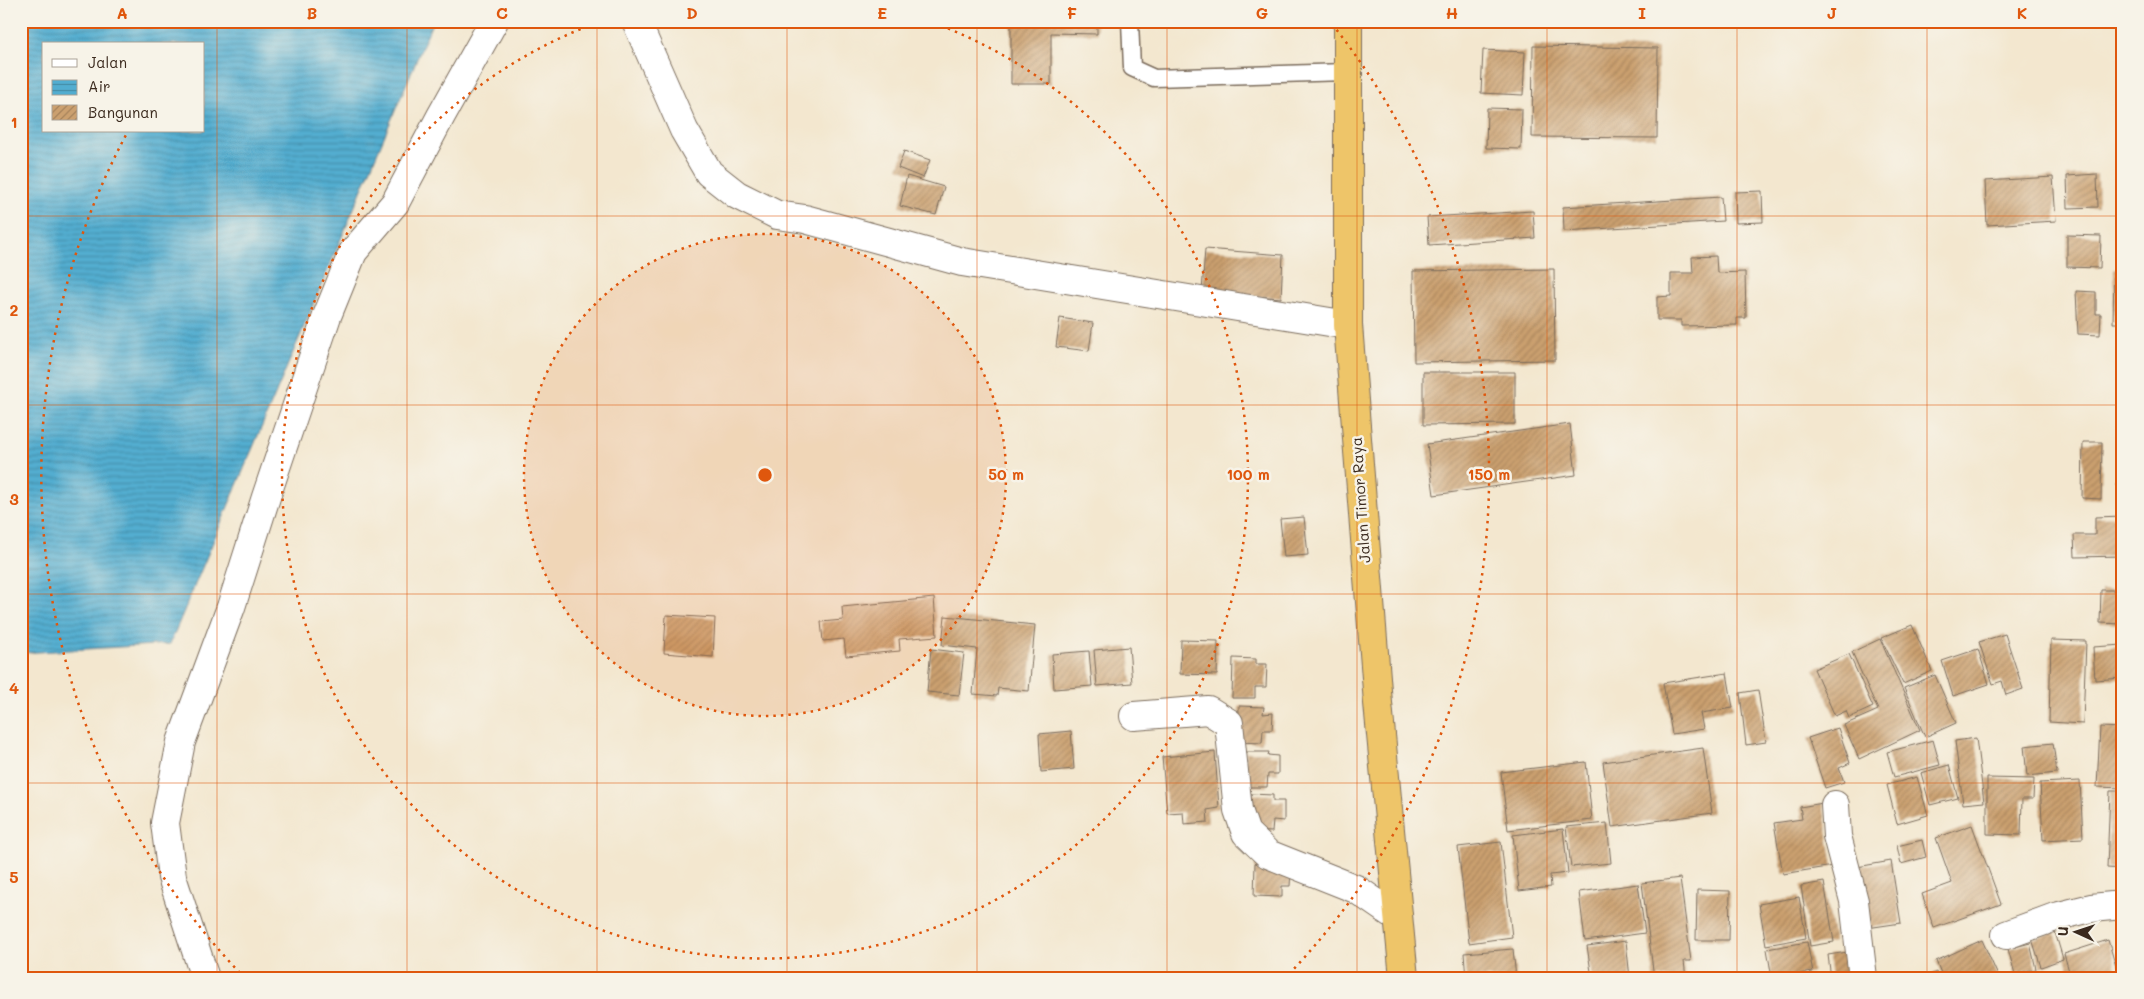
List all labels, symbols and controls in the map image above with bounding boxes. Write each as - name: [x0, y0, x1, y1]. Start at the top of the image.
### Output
- text: A: [116, 2, 128, 23]
- text: B: [307, 2, 317, 23]
- text: C: [496, 2, 508, 23]
- text: D: [686, 2, 698, 23]
- text: E: [877, 2, 887, 23]
- text: F: [1067, 2, 1077, 23]
- text: G: [1256, 2, 1268, 23]
- text: H: [1446, 2, 1458, 23]
- text: I: [1638, 2, 1646, 23]
- text: J: [1827, 2, 1837, 23]
- text: K: [2017, 2, 2027, 23]
- legend: [42, 42, 205, 132]
- text: Jalan: [88, 52, 127, 72]
- text: Air: [88, 76, 111, 96]
- text: Bangunan: [88, 102, 158, 122]
- text: 1: [10, 111, 18, 132]
- text: 2: [10, 299, 19, 320]
- street label: Jalan Timor Raya: [1346, 436, 1374, 564]
- text: 50 m: [988, 464, 1024, 484]
- text: 100 m: [1226, 464, 1270, 484]
- text: 150 m: [1468, 464, 1510, 484]
- centre of rings: [756, 466, 774, 484]
- text: 3: [9, 488, 19, 509]
- text: 4: [9, 677, 19, 698]
- text: 5: [9, 866, 19, 887]
- north arrow: [2052, 906, 2102, 956]
- text: U: [2053, 926, 2072, 937]

